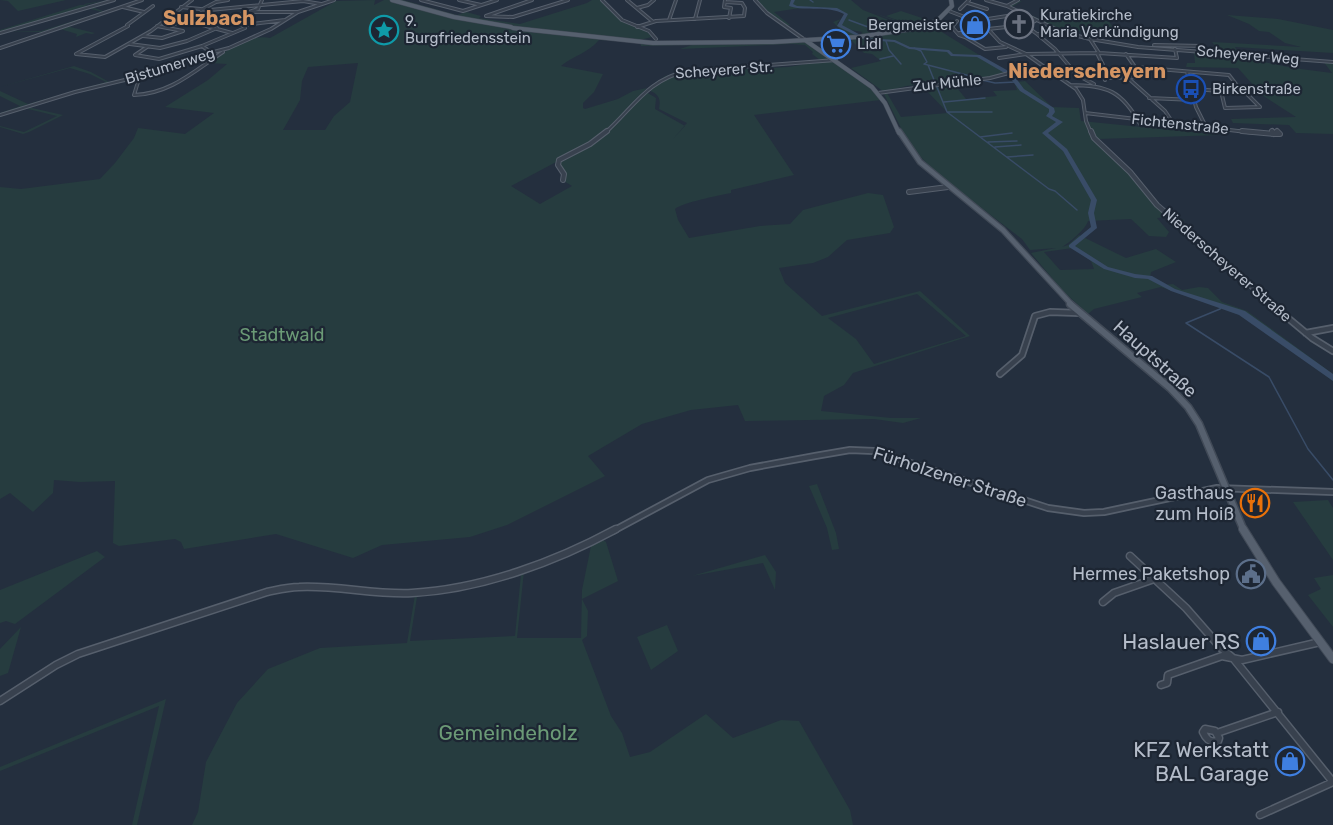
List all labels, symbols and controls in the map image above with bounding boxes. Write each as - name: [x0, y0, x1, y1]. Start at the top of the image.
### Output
- district label: Sulzbach: [163, 6, 255, 30]
- place label: Kuratiekirche Maria Verkündigung: [1040, 6, 1179, 41]
- church icon: Kuratiekirche Maria Verkündigung: [1003, 8, 1035, 40]
- shop icon: Bergmeister: [959, 9, 991, 41]
- place label: 9. Burgfriedensstein: [405, 12, 531, 47]
- place icon: 9. Burgfriedensstein: [368, 14, 400, 46]
- place label: Bergmeister: [868, 16, 954, 34]
- supermarket icon: Lidl: [820, 28, 852, 60]
- place label: Lidl: [857, 35, 882, 53]
- street label: Scheyerer Weg: [1196, 42, 1300, 68]
- street label: Bistumerweg: [123, 44, 217, 88]
- street label: Scheyerer Str.: [674, 58, 774, 82]
- district label: Niederscheyern: [1008, 59, 1166, 83]
- street label: Zur Mühle: [912, 70, 982, 96]
- bus stop icon: Birkenstraße: [1175, 73, 1207, 105]
- place label: Birkenstraße: [1212, 80, 1301, 98]
- street label: Fichtenstraße: [1130, 110, 1230, 138]
- street label: Niederscheyerer Straße: [1159, 204, 1295, 326]
- street label: Hauptstraße: [1109, 316, 1201, 402]
- park label: Stadtwald: [239, 324, 325, 346]
- street label: Fürholzener Straße: [870, 442, 1030, 512]
- place label: Gasthaus zum Hoiß: [1155, 482, 1234, 525]
- restaurant icon: Gasthaus zum Hoiß: [1239, 487, 1271, 519]
- public building icon: Hermes Paketshop: [1235, 558, 1267, 590]
- place label: Hermes Paketshop: [1072, 563, 1230, 585]
- shop icon: Haslauer RS: [1245, 625, 1277, 657]
- place label: Haslauer RS: [1122, 629, 1240, 654]
- park label: Gemeindeholz: [438, 720, 578, 745]
- place label: KFZ Werkstatt BAL Garage: [1133, 737, 1269, 786]
- shop icon: KFZ Werkstatt BAL Garage: [1274, 745, 1306, 777]

